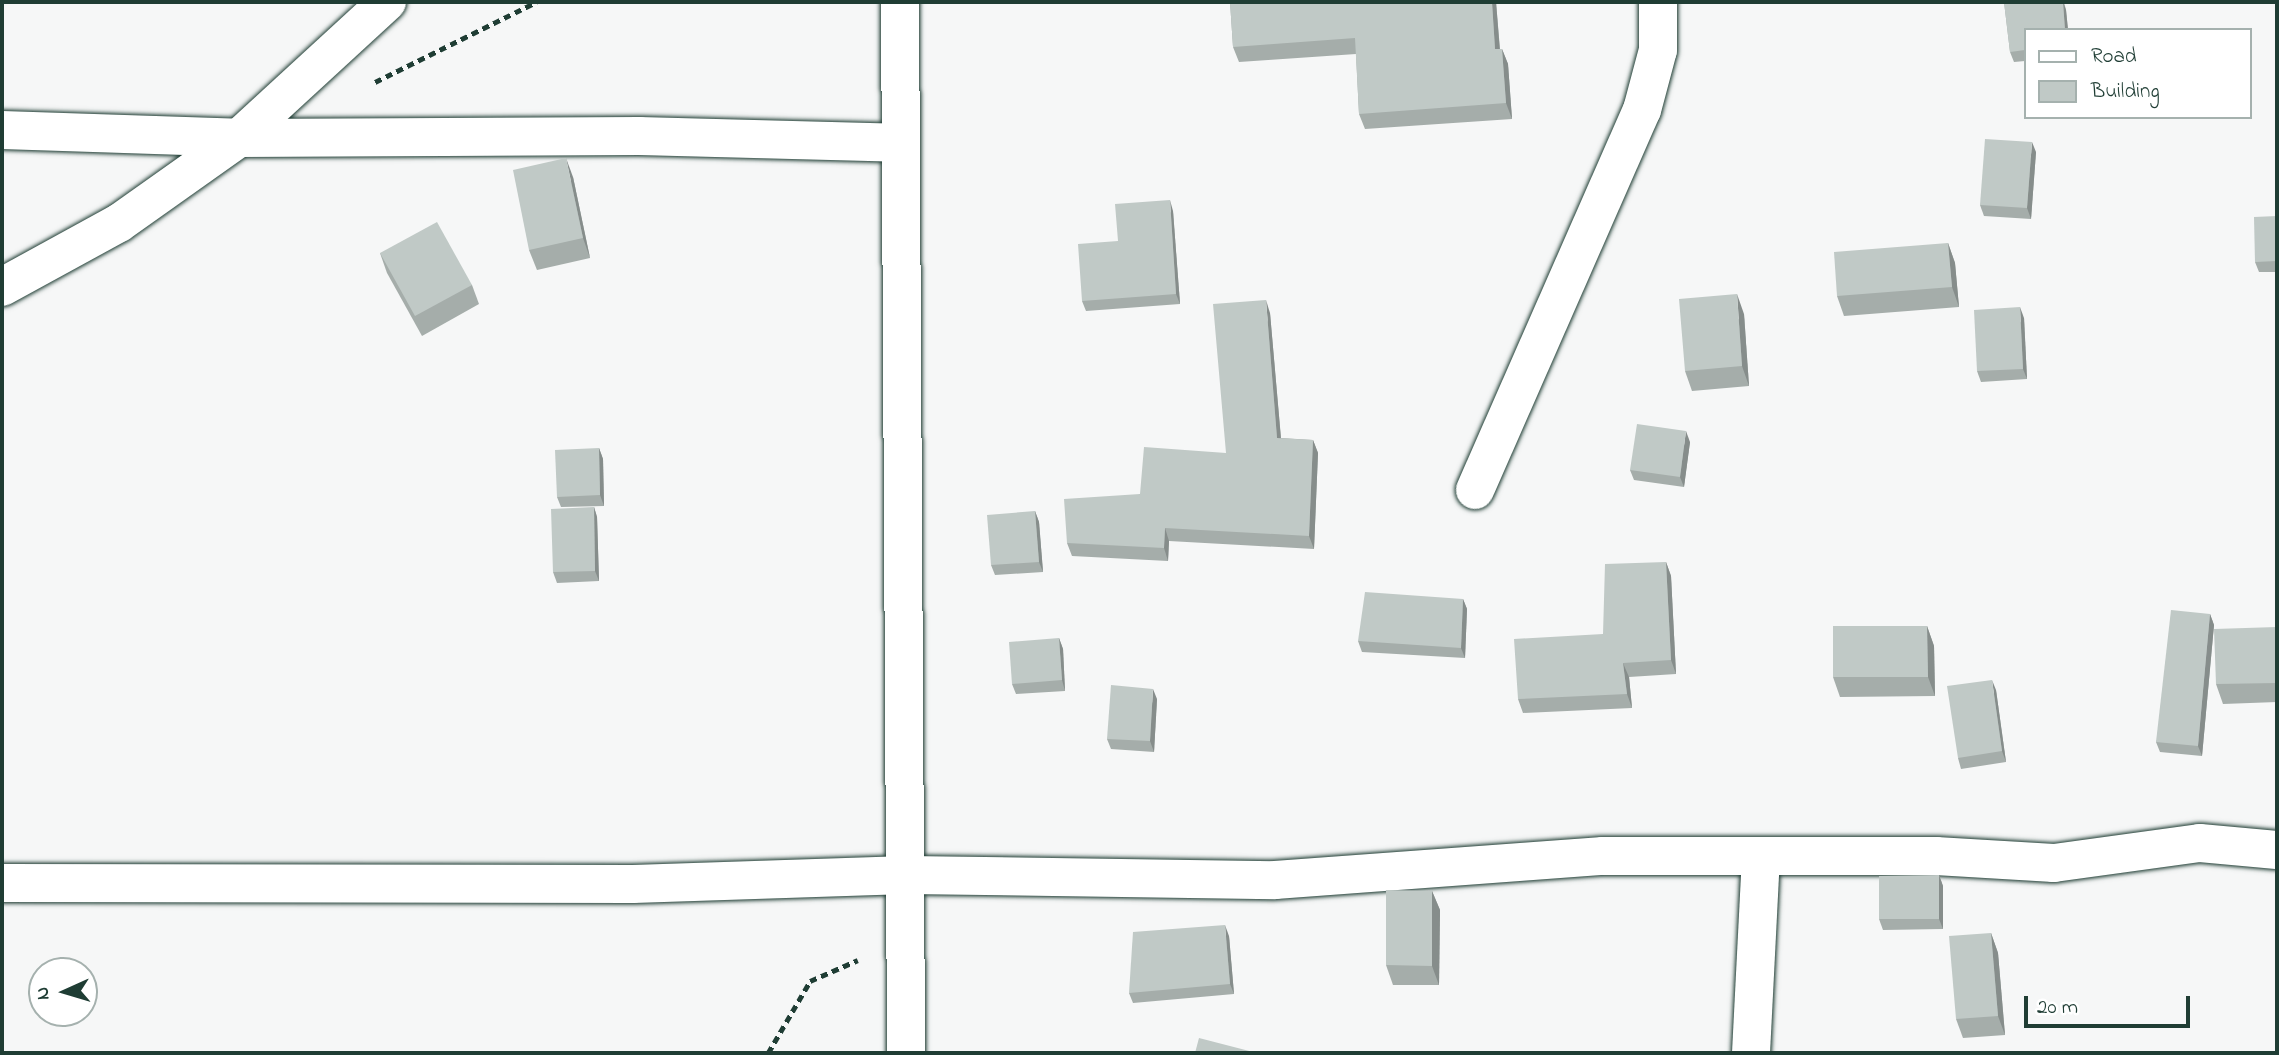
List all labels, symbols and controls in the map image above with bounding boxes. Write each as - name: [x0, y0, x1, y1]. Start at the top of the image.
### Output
- legend: [2024, 28, 2251, 119]
- text: Road: [2091, 42, 2137, 72]
- text: Building: [2091, 77, 2160, 107]
- north arrow: [28, 957, 98, 1027]
- scale bar: [2027, 982, 2193, 1026]
- text: N: [30, 986, 57, 1001]
- text: 20 m: [2037, 993, 2078, 1023]

